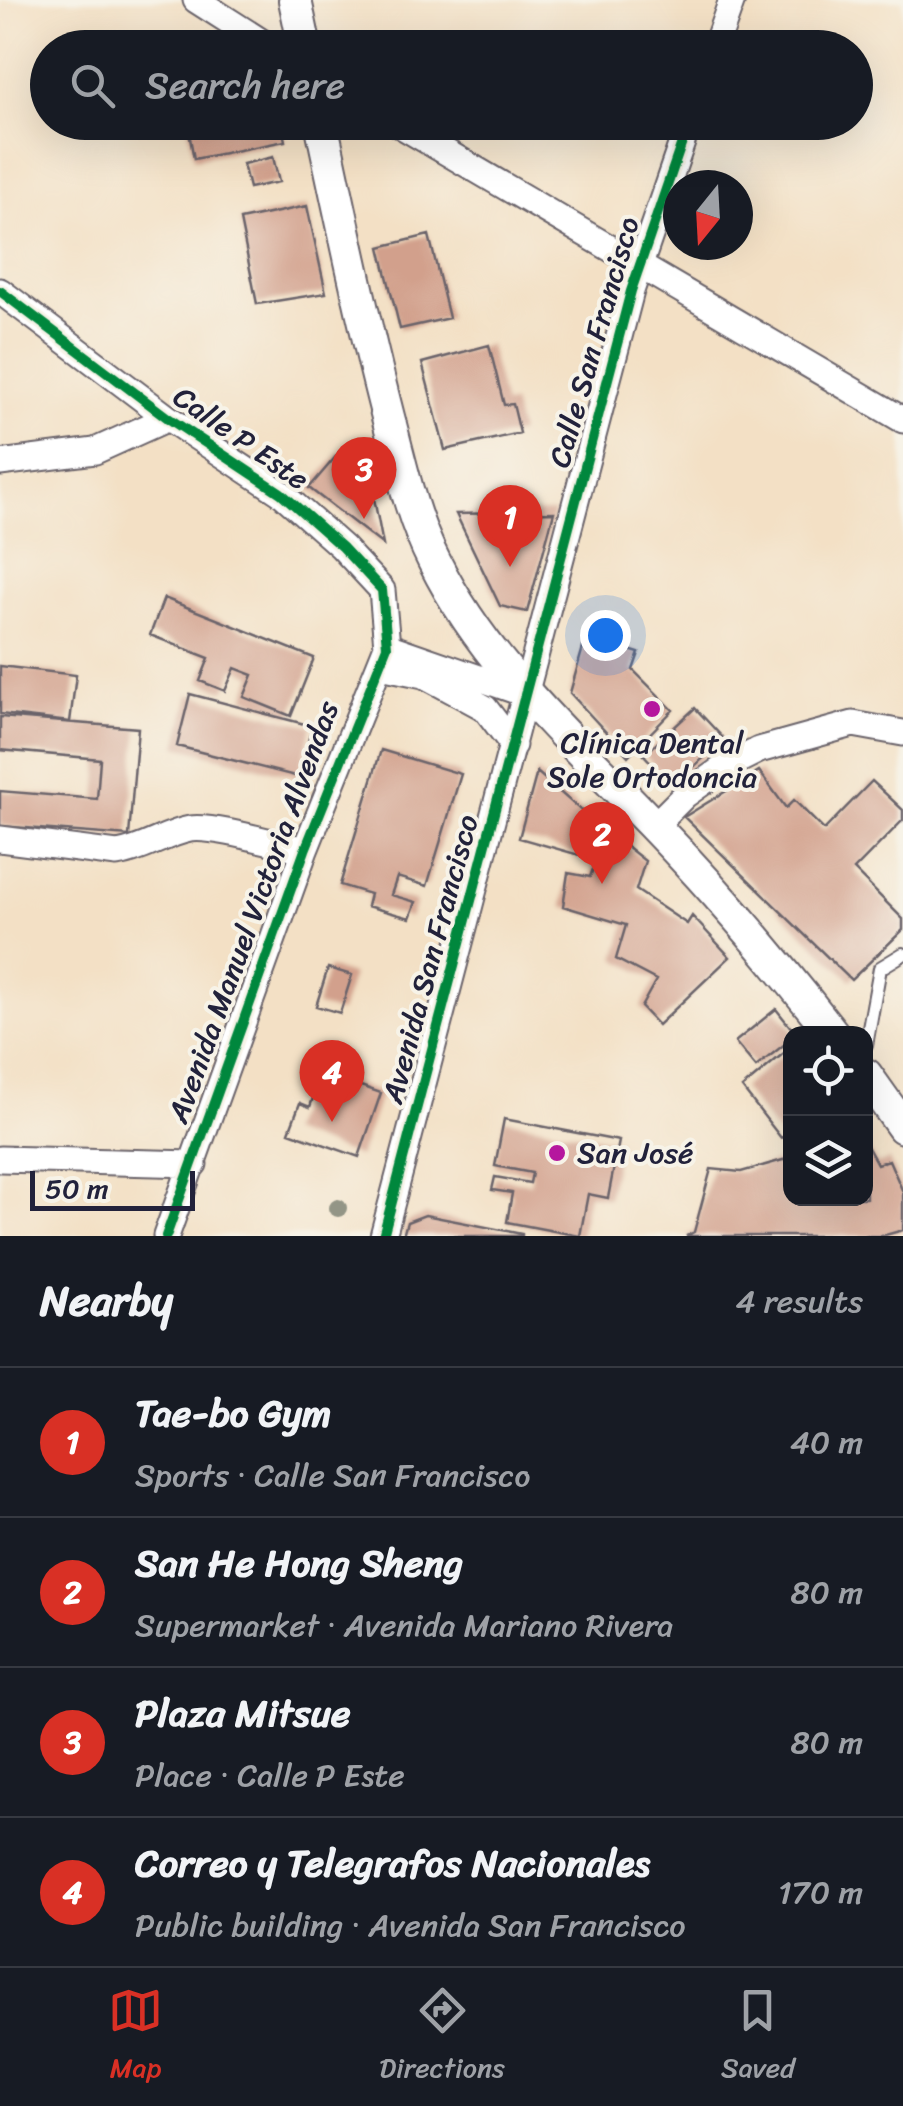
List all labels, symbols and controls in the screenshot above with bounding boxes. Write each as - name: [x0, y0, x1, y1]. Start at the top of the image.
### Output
- search box: [30, 30, 873, 140]
- text: Search here: [145, 52, 345, 119]
- icon: search: [65, 58, 120, 113]
- north arrow: [663, 170, 753, 260]
- street label: Calle San Francisco: [532, 210, 656, 474]
- street label: Calle P Este: [161, 371, 321, 505]
- pin: 3: [332, 436, 396, 519]
- pin: 1: [478, 484, 542, 567]
- your location: [580, 610, 631, 661]
- street label: Avenida Manuel Victoria Alvendas: [151, 693, 355, 1132]
- marker: Clínica Dental Sole Ortodoncia: [641, 698, 663, 720]
- place label: Clínica Dental Sole Ortodoncia: [547, 716, 757, 804]
- pin: 2: [570, 802, 634, 884]
- street label: Avenida San Francisco: [365, 808, 495, 1111]
- map controls: [783, 1026, 873, 1206]
- button: locate: [783, 1026, 873, 1116]
- pin: 4: [300, 1040, 364, 1122]
- button: layers: [783, 1116, 873, 1206]
- place label: San José: [577, 1126, 693, 1180]
- marker: San José: [546, 1142, 568, 1164]
- text: 50 m: [45, 1164, 109, 1213]
- scale bar: [30, 1166, 195, 1210]
- text: Nearby: [40, 1264, 173, 1338]
- text: 4 results: [735, 1273, 863, 1330]
- text: Tae-bo Gym: [135, 1380, 331, 1447]
- text: 1: [66, 1414, 79, 1471]
- text: 40 m: [790, 1414, 863, 1471]
- text: Sports · Calle San Francisco: [135, 1447, 530, 1504]
- text: San He Hong Sheng: [135, 1530, 463, 1597]
- text: 2: [63, 1564, 82, 1621]
- text: 80 m: [791, 1564, 863, 1621]
- text: Supermarket · Avenida Mariano Rivera: [135, 1597, 673, 1654]
- text: Plaza Mitsue: [135, 1680, 351, 1747]
- text: 3: [64, 1714, 81, 1771]
- text: 80 m: [791, 1714, 863, 1771]
- text: Place · Calle P Este: [135, 1747, 405, 1804]
- text: Correo y Telegrafos Nacionales: [135, 1830, 650, 1897]
- text: 4: [62, 1864, 83, 1921]
- text: 170 m: [778, 1864, 863, 1921]
- text: Public building · Avenida San Francisco: [135, 1897, 686, 1954]
- tab: Map: [108, 1983, 163, 2092]
- tab: Directions: [379, 1983, 505, 2092]
- tab: Saved: [721, 1983, 795, 2092]

